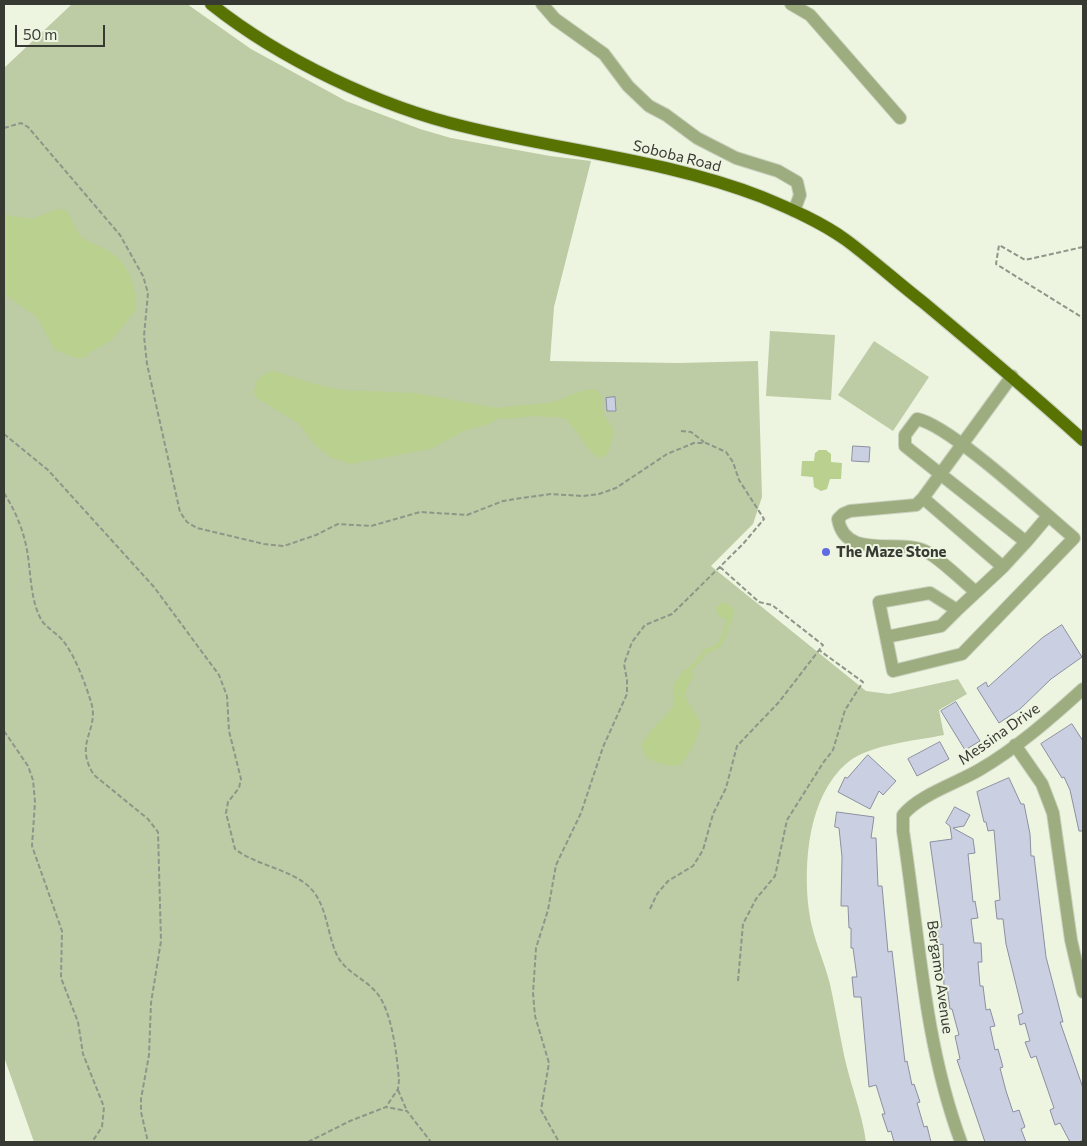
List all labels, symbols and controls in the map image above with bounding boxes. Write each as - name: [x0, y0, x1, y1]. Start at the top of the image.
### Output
- scale bar: [18, 15, 108, 47]
- text: 50 m: [23, 25, 57, 43]
- street label: Soboba Road: [631, 136, 723, 176]
- place label: The Maze Stone: [836, 543, 946, 561]
- marker: The Maze Stone: [820, 546, 832, 558]
- street label: Messina Drive: [955, 699, 1043, 769]
- street label: Bergamo Avenue: [923, 919, 957, 1035]

